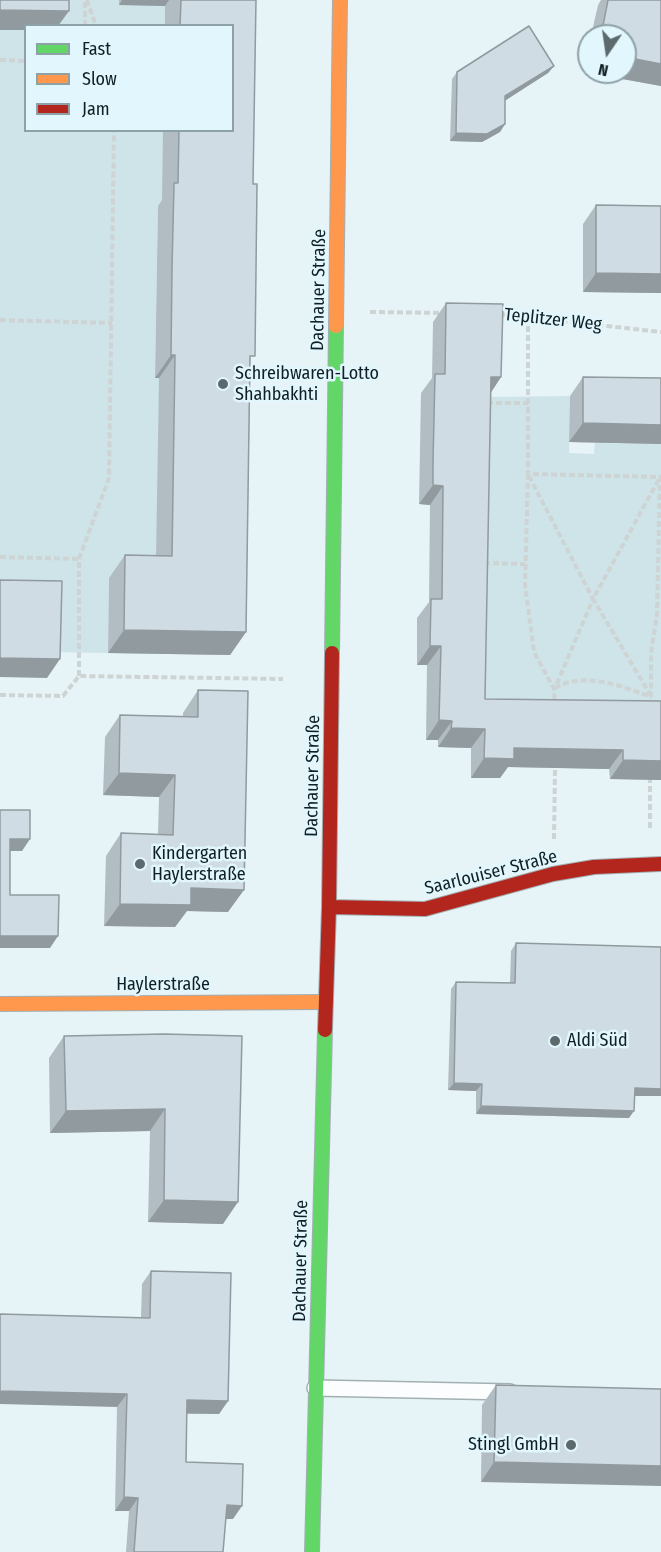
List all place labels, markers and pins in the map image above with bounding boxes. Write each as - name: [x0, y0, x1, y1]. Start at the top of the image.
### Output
- place label: Schreibwaren-Lotto Shahbakhti: [235, 363, 379, 406]
- marker: Schreibwaren-Lotto Shahbakhti: [216, 377, 230, 391]
- place label: Kindergarten Haylerstraße: [152, 843, 247, 886]
- marker: Kindergarten Haylerstraße: [133, 857, 147, 871]
- place label: Aldi Süd: [567, 1030, 628, 1052]
- marker: Aldi Süd: [548, 1034, 562, 1048]
- place label: Stingl GmbH: [468, 1434, 559, 1456]
- marker: Stingl GmbH: [564, 1438, 578, 1452]

